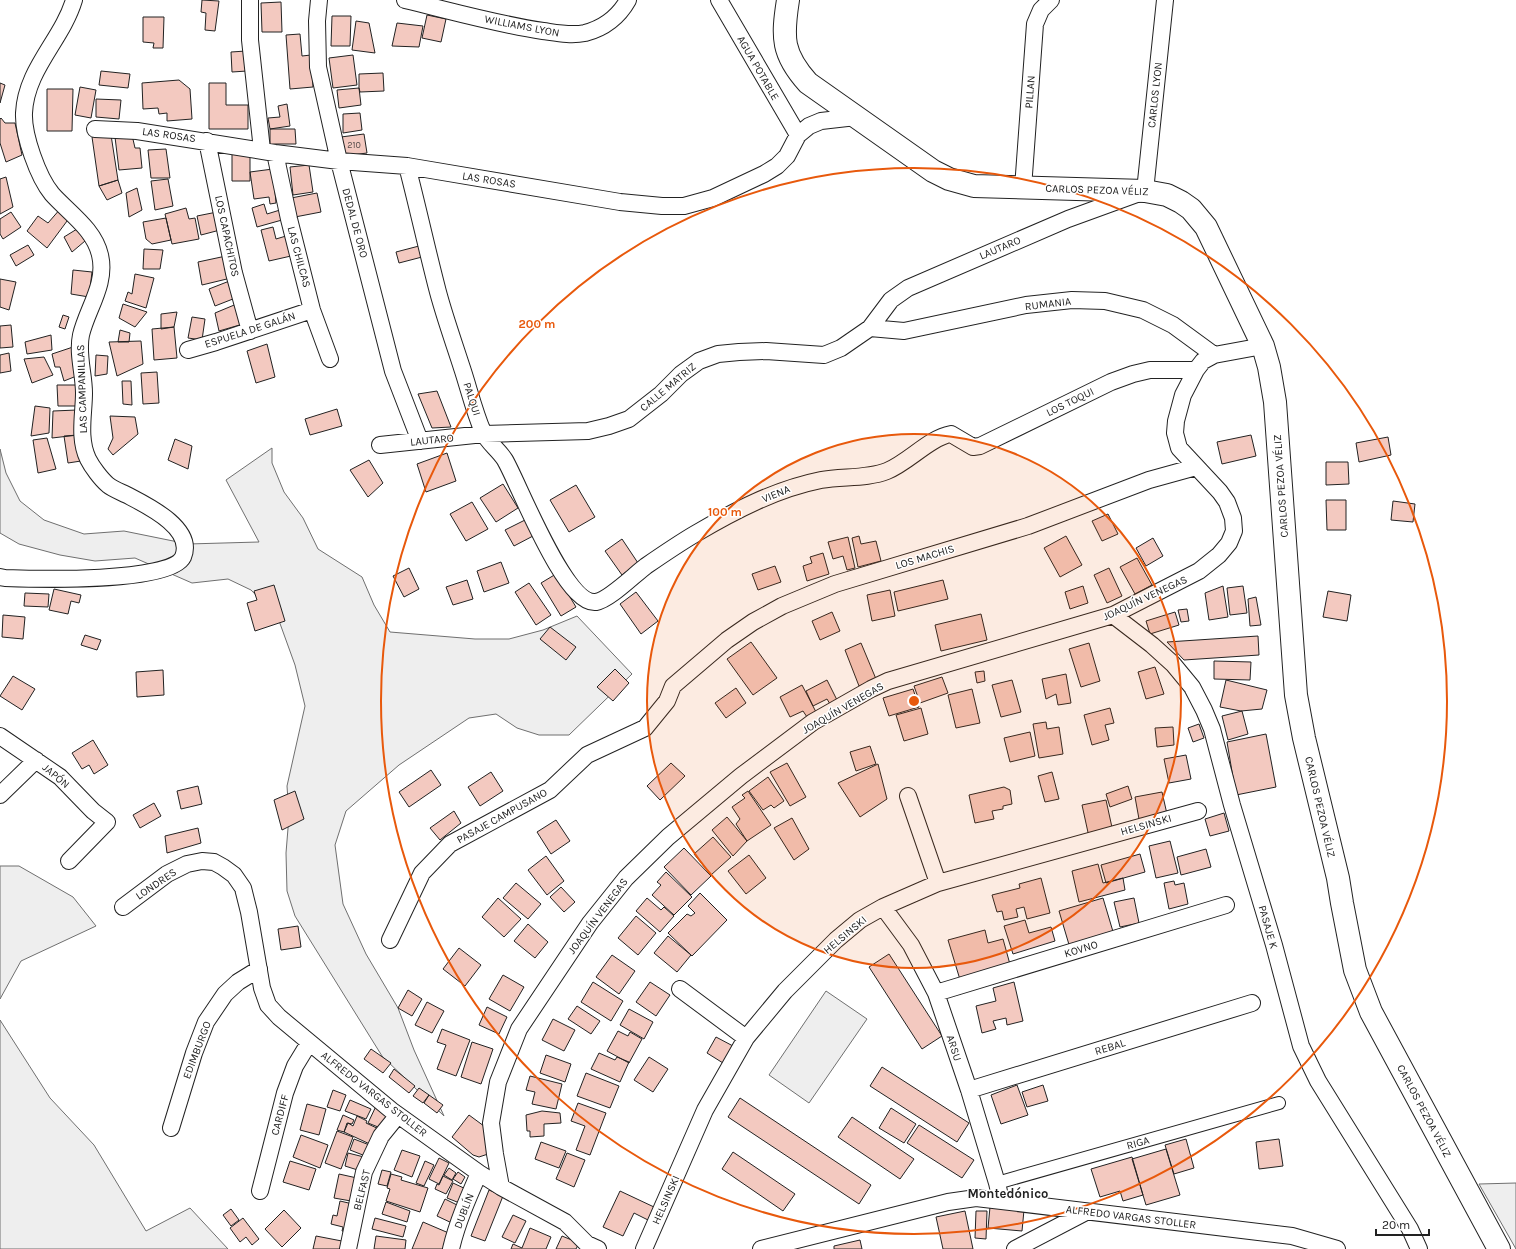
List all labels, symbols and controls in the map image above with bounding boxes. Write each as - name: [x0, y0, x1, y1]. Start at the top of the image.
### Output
- street label: WILLIAMS LYON: [483, 12, 561, 40]
- street label: AGUA POTABLE: [734, 33, 782, 103]
- street label: CARLOS LYON: [1145, 61, 1165, 129]
- street label: PILLAN: [1022, 75, 1038, 109]
- street label: LAS ROSAS: [141, 125, 197, 145]
- house number: 210: [347, 140, 361, 150]
- street label: LAS ROSAS: [461, 169, 517, 191]
- street label: CARLOS PEZOA VÉLIZ: [1045, 180, 1149, 198]
- street label: DEDAL DE ORO: [339, 187, 371, 259]
- street label: LOS CAPACHITOS: [212, 194, 242, 278]
- street label: LAS CHILCAS: [285, 225, 313, 289]
- street label: LAUTARO: [977, 233, 1023, 263]
- street label: RUMANIA: [1024, 295, 1073, 313]
- street label: ESPUELA DE GALÁN: [202, 307, 297, 351]
- text: 200 m: [519, 317, 555, 331]
- street label: LAS CAMPANILLAS: [74, 344, 90, 434]
- street label: CALLE MATRIZ: [637, 360, 699, 414]
- street label: PALQUI: [460, 381, 484, 417]
- street label: LOS TOQUI: [1044, 385, 1096, 419]
- street label: LAUTARO: [410, 431, 454, 449]
- street label: CARLOS PEZOA VÉLIZ: [1269, 434, 1291, 538]
- street label: VIENA: [760, 482, 793, 506]
- text: 100 m: [708, 505, 742, 519]
- street label: LOS MACHIS: [894, 542, 956, 572]
- street label: JOAQUÍN VENEGAS: [1100, 571, 1189, 623]
- street label: JOAQUÍN VENEGAS: [799, 678, 886, 737]
- centre of rings: [907, 694, 921, 708]
- street label: CARLOS PEZOA VÉLIZ: [1302, 755, 1340, 859]
- street label: JAPÓN: [40, 759, 74, 791]
- street label: PASAJE CAMPUSANO: [454, 786, 550, 846]
- street label: HELSINSKI: [1119, 812, 1173, 838]
- street label: LONDRES: [133, 866, 179, 902]
- street label: JOAQUÍN VENEGAS: [564, 874, 631, 956]
- street label: PASAJE K: [1256, 904, 1281, 951]
- street label: HELSINSKI: [821, 913, 869, 957]
- street label: KOVNO: [1063, 938, 1099, 960]
- street label: EDIMBURGO: [180, 1019, 214, 1081]
- street label: ARSU: [944, 1033, 964, 1063]
- street label: REBAL: [1093, 1036, 1128, 1058]
- street label: ALFREDO VARGAS STOLLER: [318, 1049, 430, 1140]
- street label: CARLOS PEZOA VÉLIZ: [1394, 1061, 1456, 1160]
- street label: CARDIFF: [268, 1093, 292, 1137]
- street label: RIGA: [1125, 1133, 1152, 1152]
- street label: BELFAST: [351, 1168, 373, 1212]
- street label: HELSINSKI: [649, 1173, 683, 1227]
- district label: Montedónico: [968, 1186, 1048, 1201]
- street label: DUBLÍN: [449, 1191, 477, 1231]
- street label: ALFREDO VARGAS STOLLER: [1065, 1203, 1197, 1231]
- scale bar: [1376, 1211, 1429, 1237]
- text: 20 m: [1382, 1218, 1410, 1232]

